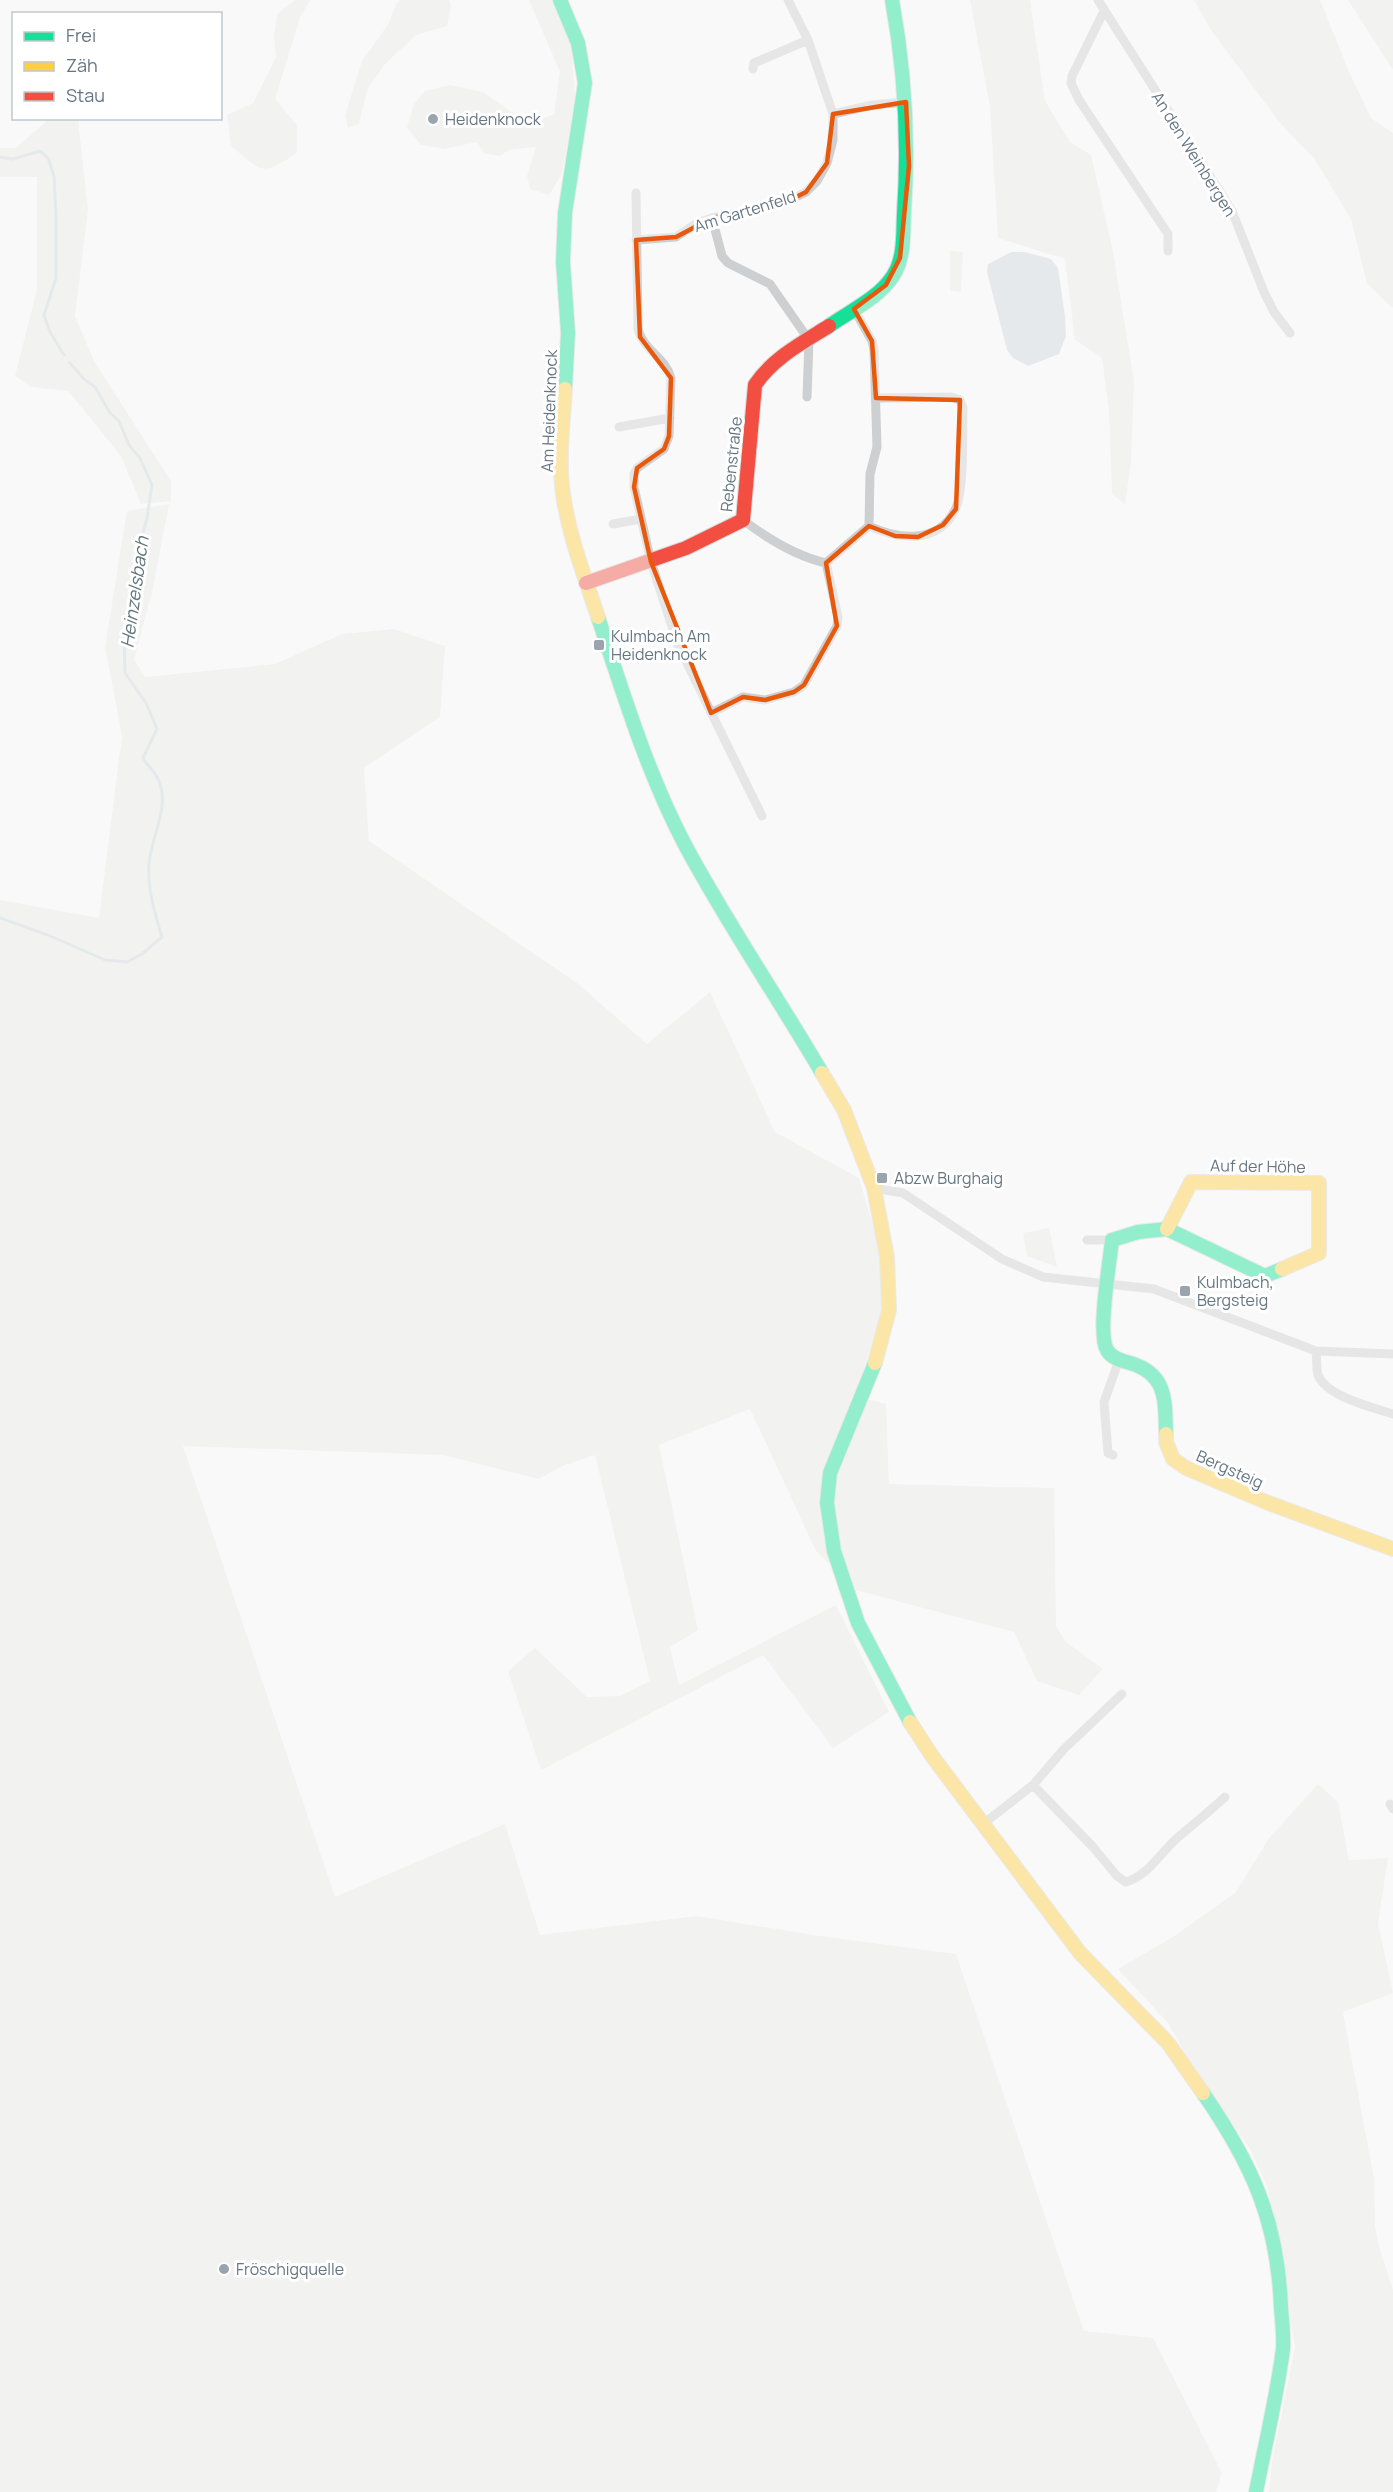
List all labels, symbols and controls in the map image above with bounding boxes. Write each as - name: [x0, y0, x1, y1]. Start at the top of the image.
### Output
- legend: [12, 12, 222, 120]
- text: Frei: [66, 23, 96, 47]
- text: Zäh: [66, 53, 98, 77]
- text: Stau: [66, 83, 105, 107]
- street label: An den Weinbergen: [1147, 87, 1241, 221]
- place label: Heidenknock: [445, 108, 542, 130]
- marker: Heidenknock: [426, 112, 440, 126]
- street label: Am Gartenfeld: [691, 185, 799, 237]
- street label: Am Heidenknock: [536, 348, 562, 473]
- street label: Rebenstraße: [715, 415, 747, 513]
- water label: Heinzelsbach: [114, 534, 154, 649]
- place label: Kulmbach Am Heidenknock: [611, 625, 710, 665]
- marker: Kulmbach Am Heidenknock: [592, 638, 606, 652]
- street label: Auf der Höhe: [1210, 1154, 1306, 1178]
- place label: Abzw Burghaig: [894, 1167, 1003, 1189]
- marker: Abzw Burghaig: [875, 1171, 889, 1185]
- place label: Kulmbach, Bergsteig: [1197, 1271, 1274, 1311]
- marker: Kulmbach, Bergsteig: [1178, 1284, 1192, 1298]
- street label: Bergsteig: [1193, 1444, 1267, 1494]
- place label: Fröschigquelle: [236, 2258, 344, 2280]
- marker: Fröschigquelle: [217, 2262, 231, 2276]

